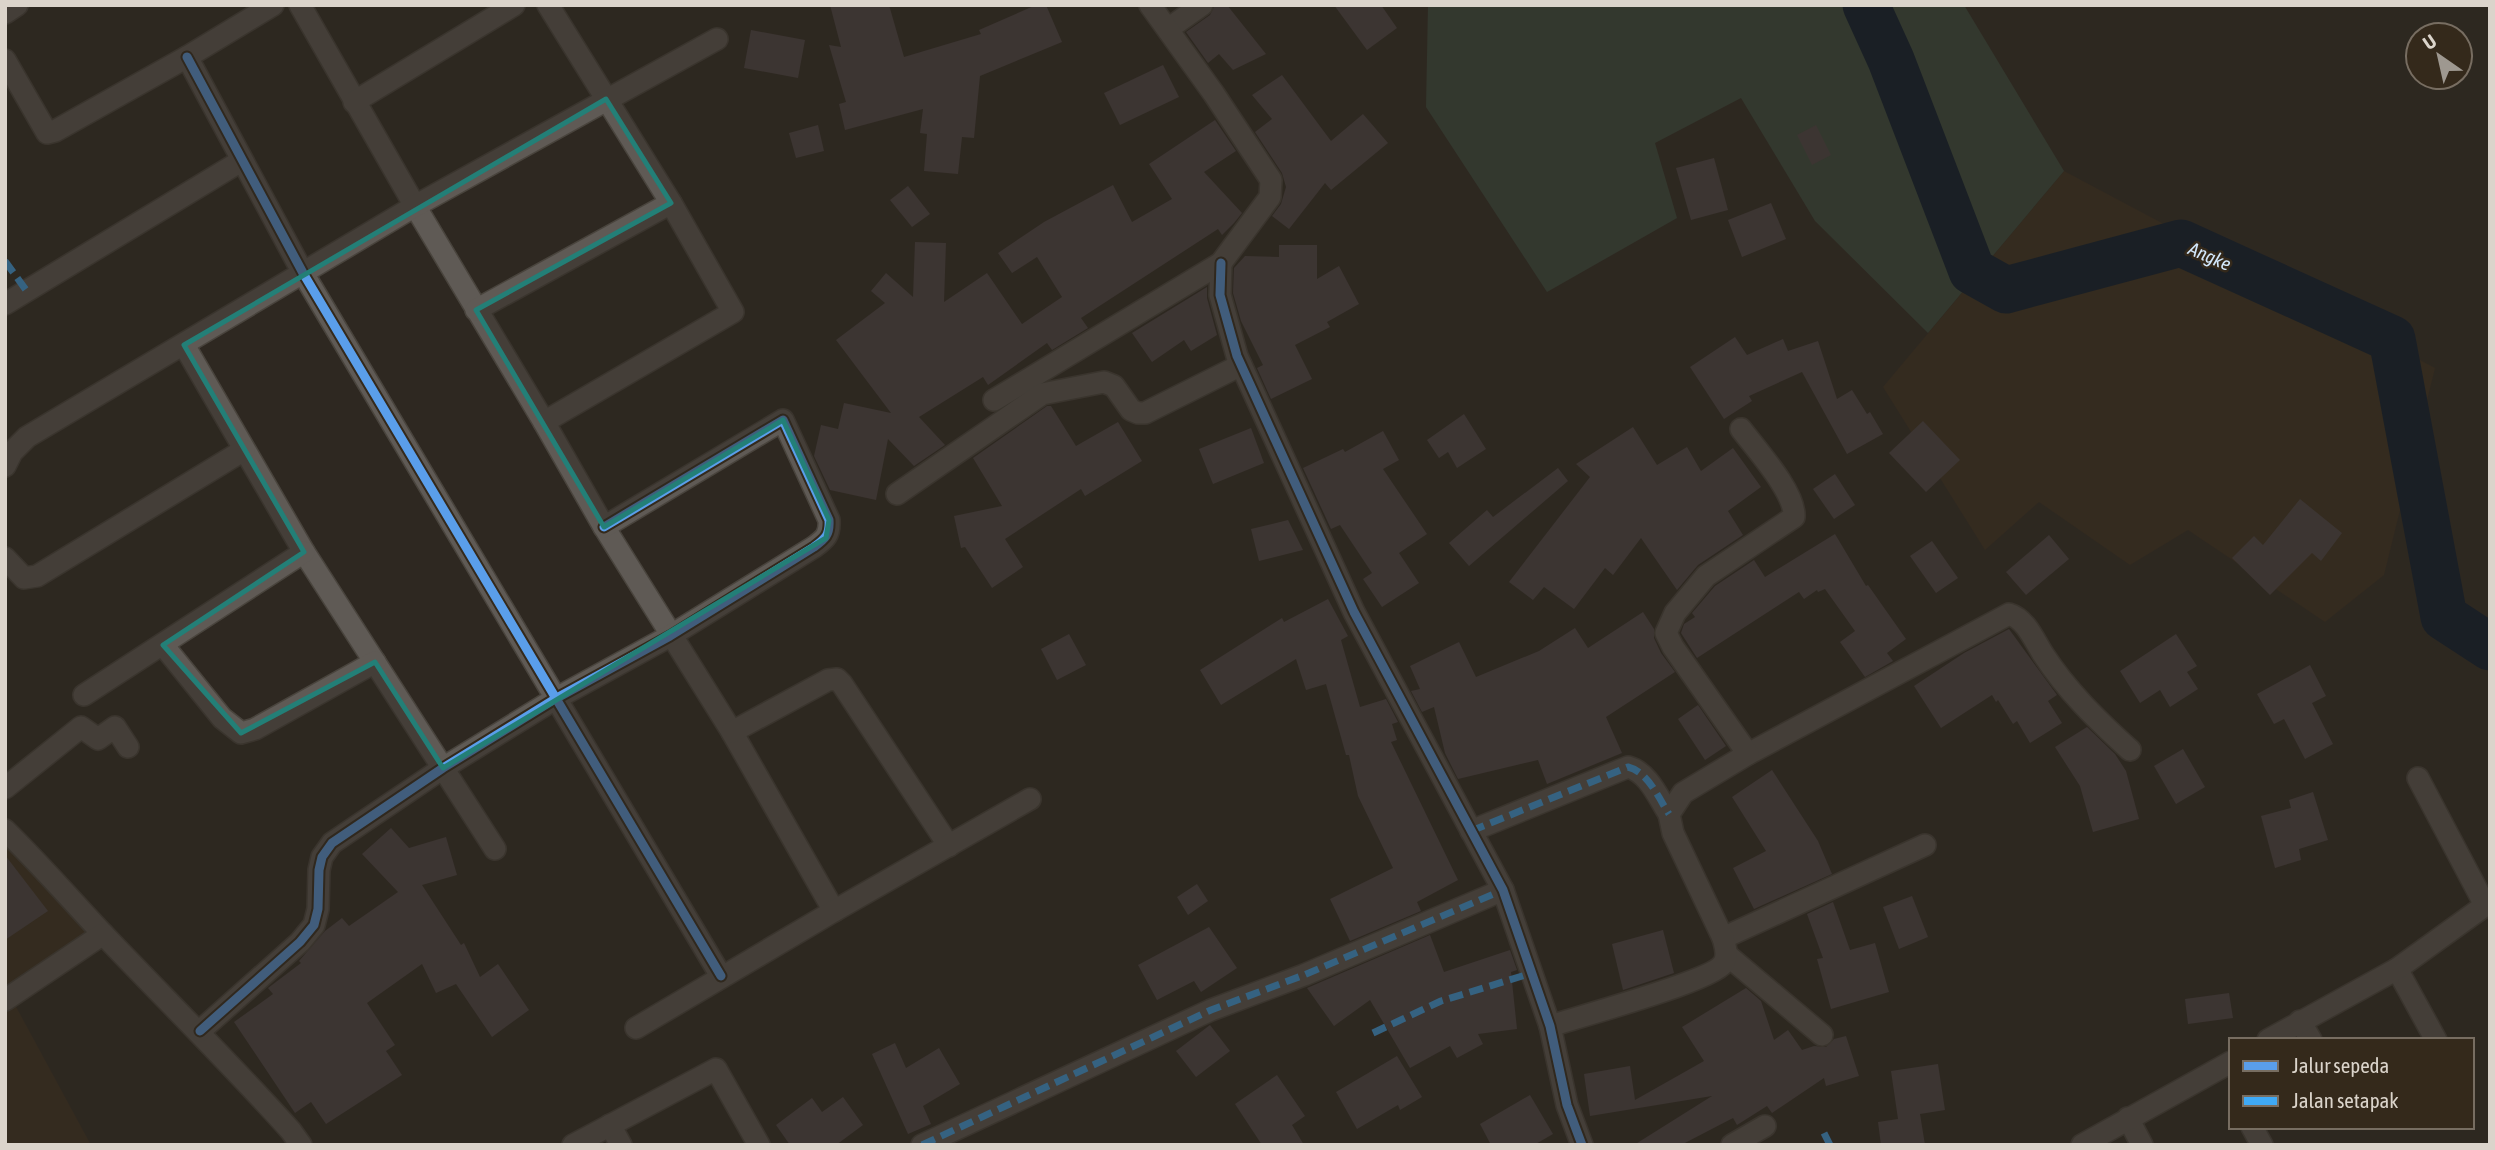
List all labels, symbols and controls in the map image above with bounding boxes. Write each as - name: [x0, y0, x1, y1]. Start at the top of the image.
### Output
- north arrow: [2404, 21, 2474, 91]
- text: U: [2419, 30, 2440, 54]
- water label: Angke: [2184, 237, 2235, 275]
- legend: [2229, 1038, 2474, 1129]
- text: Jalur sepeda: [2292, 1053, 2389, 1077]
- text: Jalan setapak: [2292, 1088, 2399, 1112]

